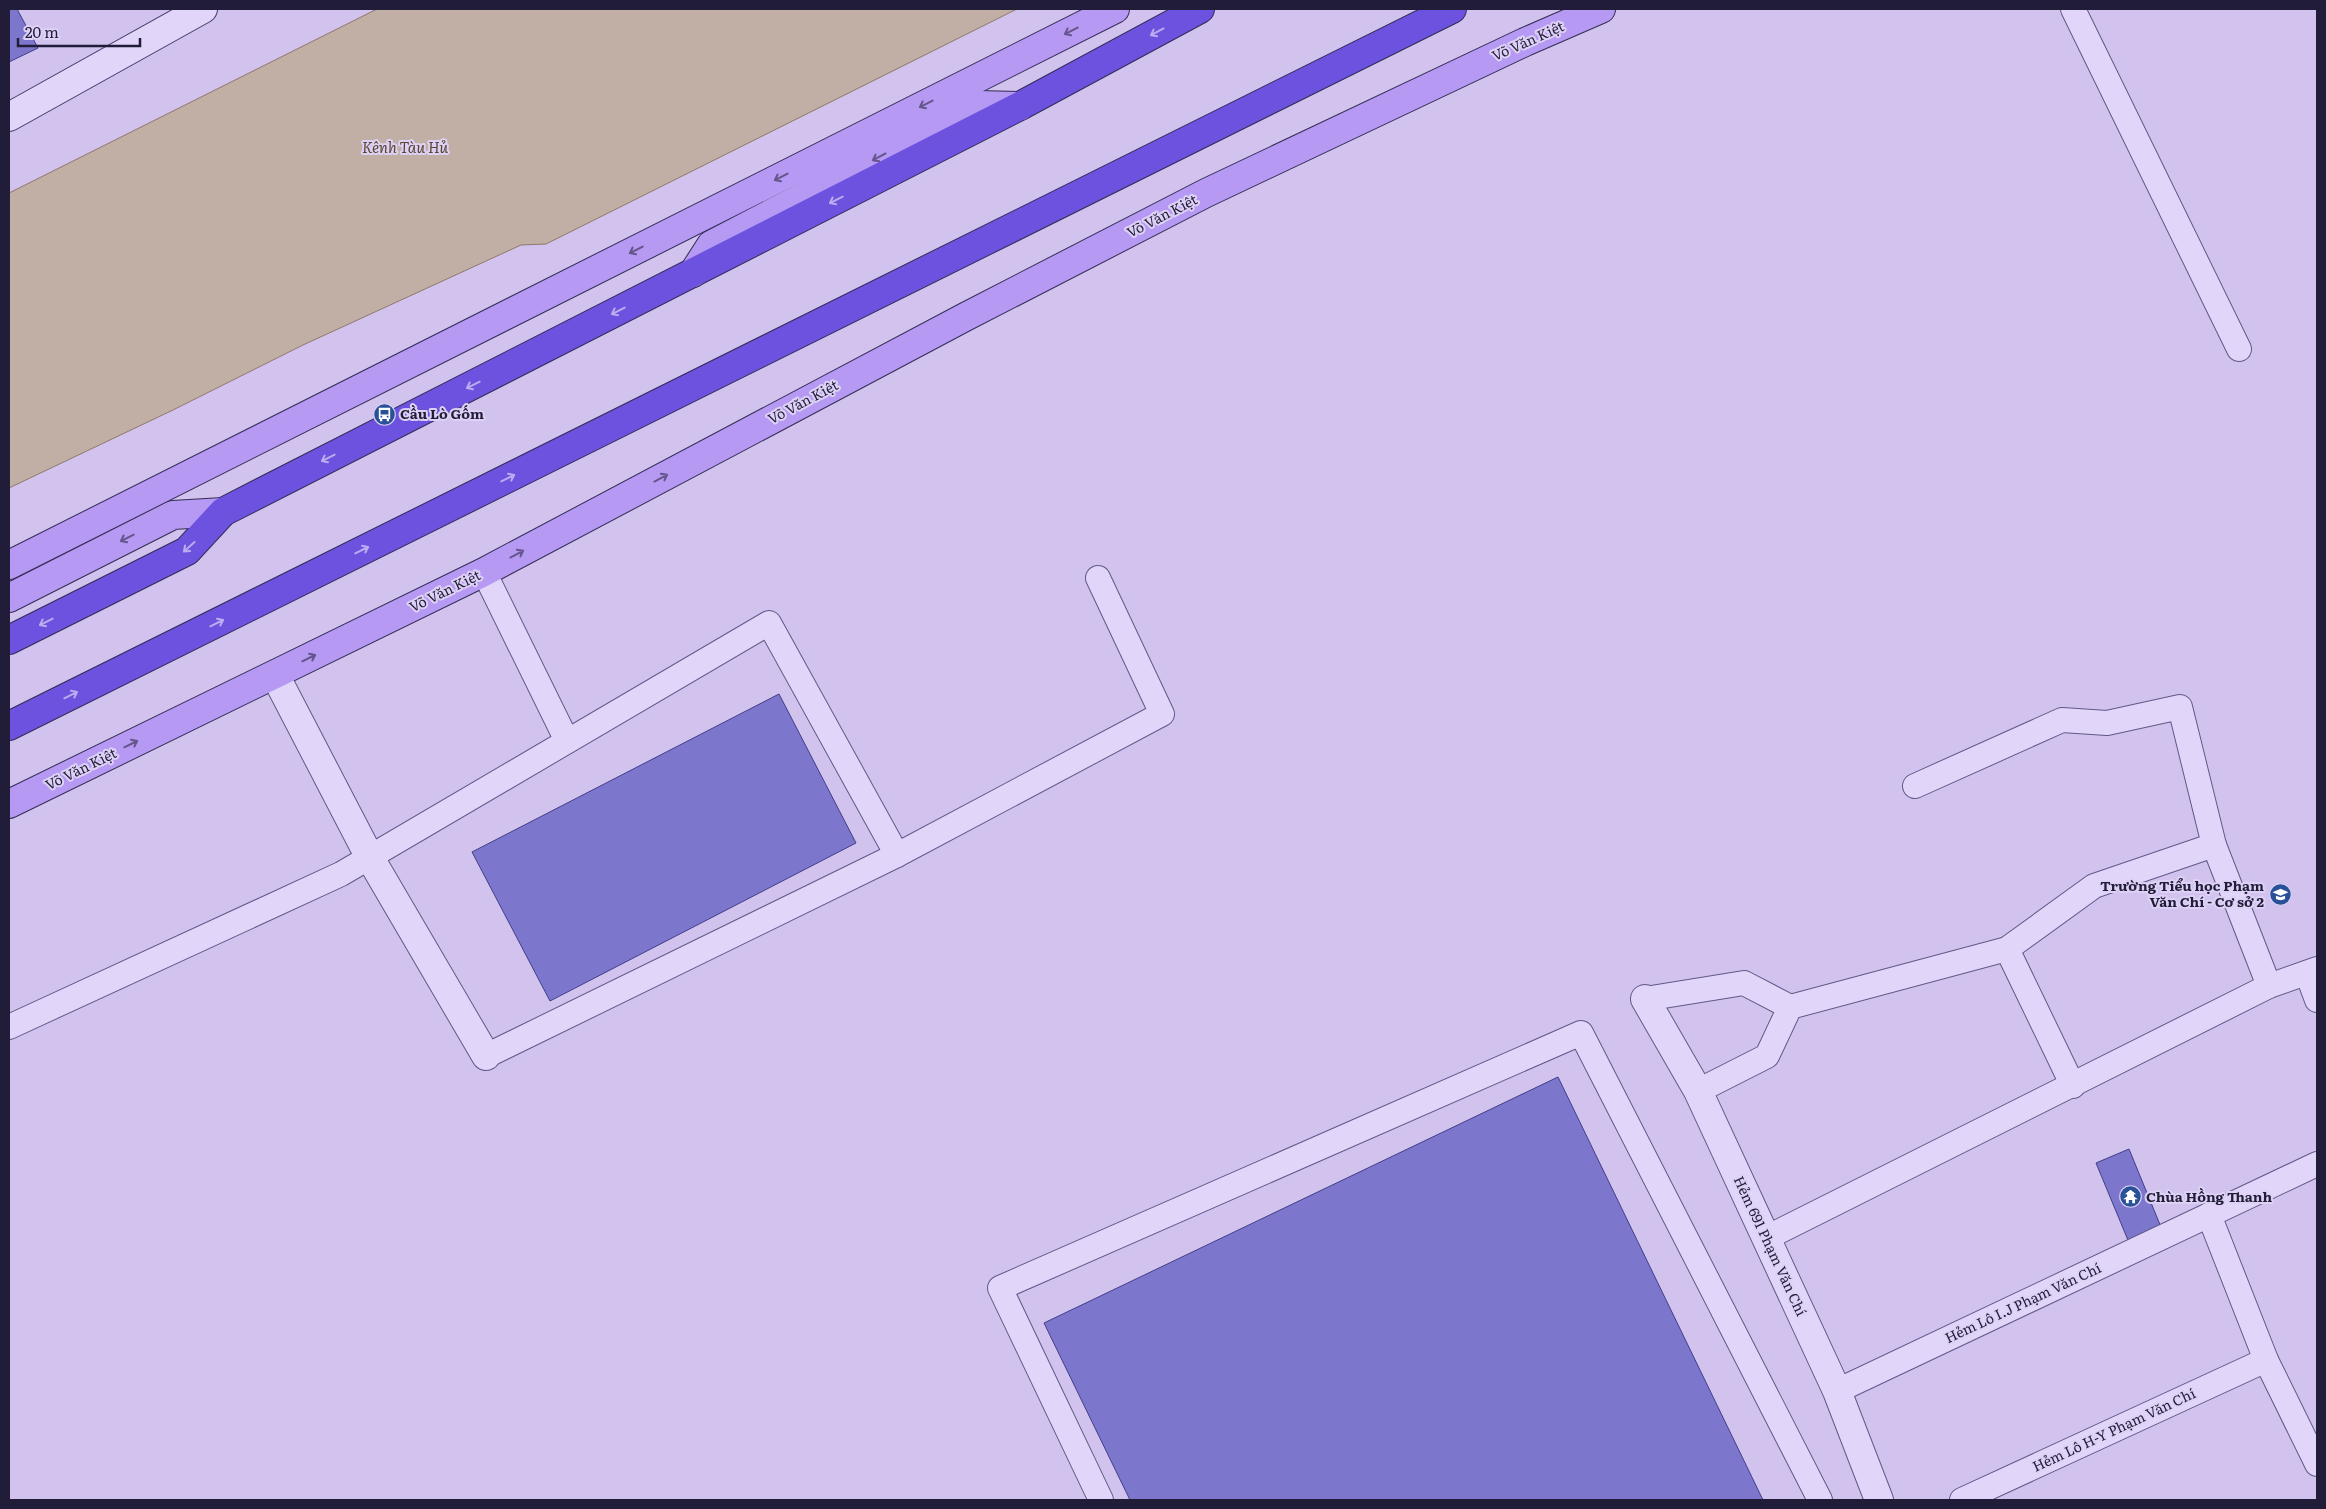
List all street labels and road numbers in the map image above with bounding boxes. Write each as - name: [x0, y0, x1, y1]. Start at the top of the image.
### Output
- street label: Võ Văn Kiệt: [1488, 15, 1567, 65]
- street label: Võ Văn Kiệt: [1123, 189, 1201, 242]
- street label: Võ Văn Kiệt: [764, 374, 842, 428]
- street label: Võ Văn Kiệt: [406, 564, 484, 616]
- street label: Võ Văn Kiệt: [42, 742, 120, 794]
- street label: Hẻm 691 Phạm Văn Chí: [1730, 1172, 1812, 1319]
- street label: Hẻm Lô I.J Phạm Văn Chí: [1941, 1257, 2104, 1347]
- street label: Hẻm Lô H-Y Phạm Văn Chí: [2029, 1382, 2199, 1476]

